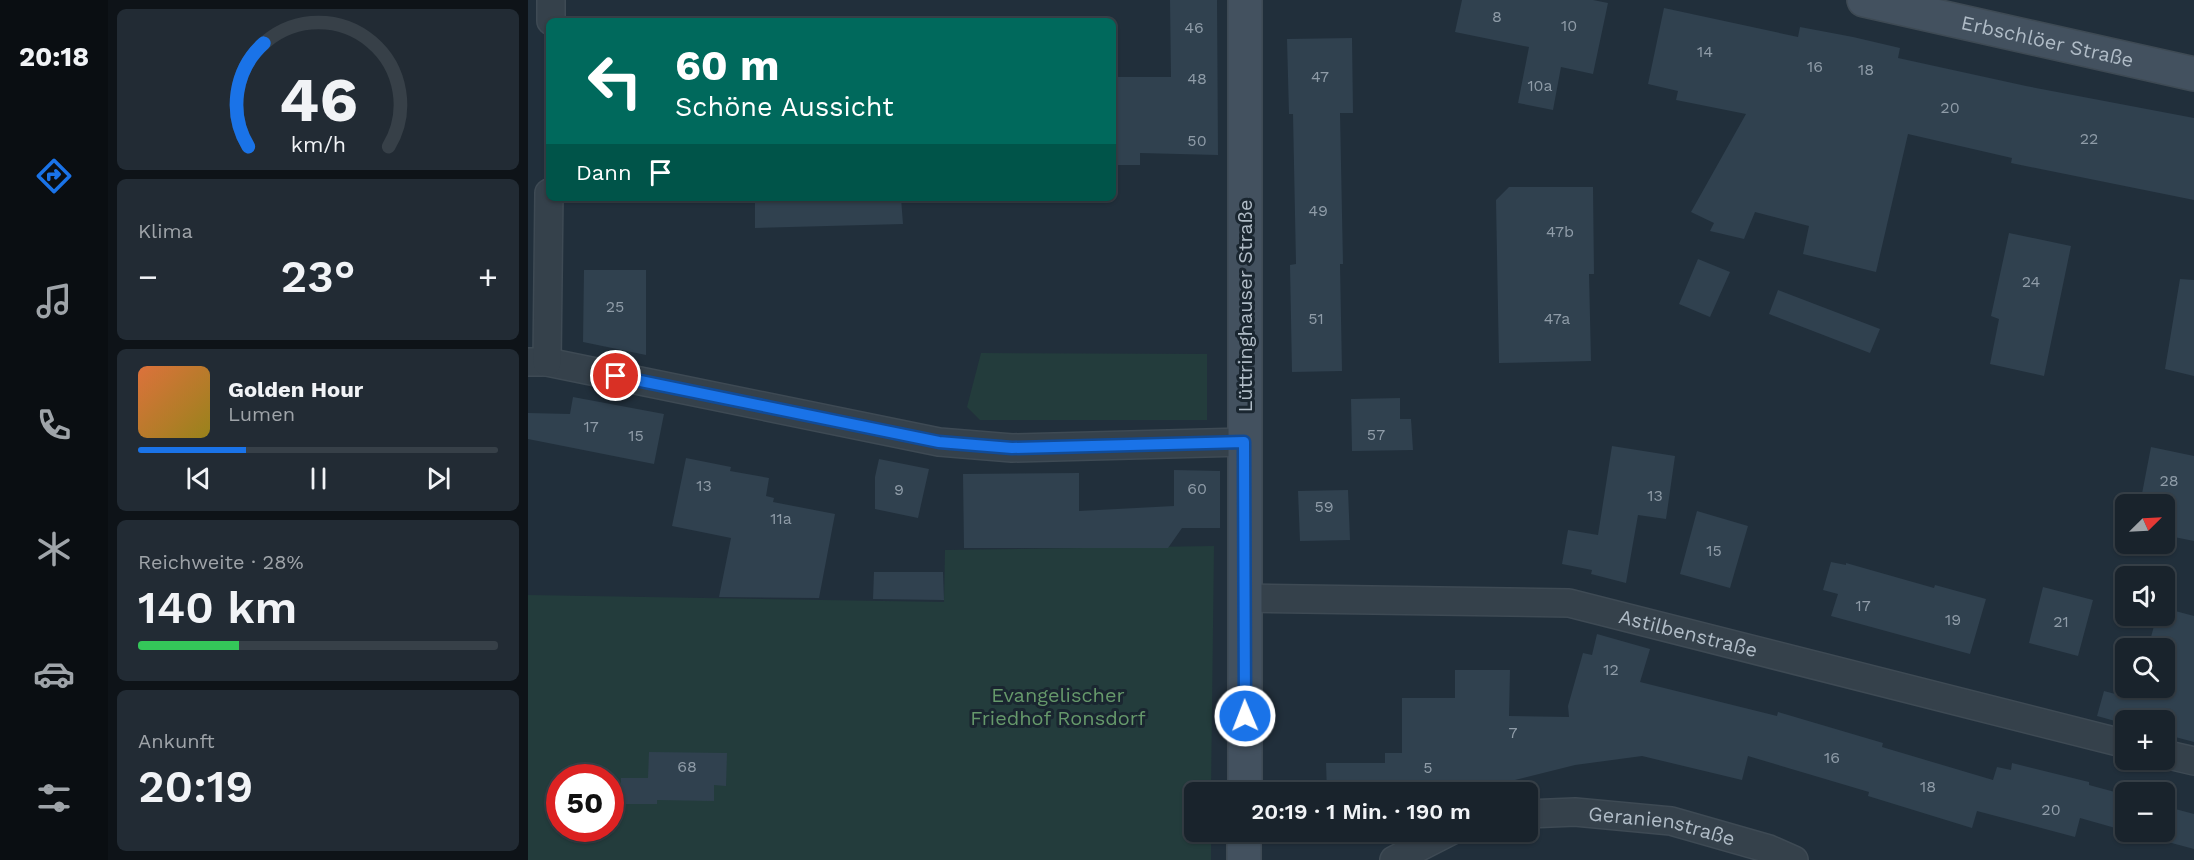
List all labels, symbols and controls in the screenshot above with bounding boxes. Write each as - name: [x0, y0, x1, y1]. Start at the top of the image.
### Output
- house number: 8: [1492, 7, 1502, 26]
- street label: Erbschlöer Straße: [1959, 10, 2136, 72]
- house number: 10: [1561, 16, 1577, 35]
- house number: 46: [1184, 18, 1204, 37]
- text: 20:18: [19, 41, 89, 73]
- text: 60 m: [675, 41, 779, 90]
- icon: left: [576, 42, 654, 120]
- house number: 14: [1697, 42, 1713, 61]
- house number: 16: [1807, 57, 1823, 76]
- house number: 18: [1858, 60, 1874, 79]
- text: 46: [279, 63, 357, 136]
- house number: 47: [1311, 67, 1329, 86]
- house number: 48: [1187, 69, 1207, 88]
- house number: 10a: [1527, 76, 1553, 95]
- text: Schöne Aussicht: [675, 91, 894, 123]
- house number: 20: [1940, 98, 1960, 117]
- house number: 22: [2080, 129, 2098, 148]
- house number: 50: [1187, 131, 1207, 150]
- text: km/h: [290, 132, 346, 157]
- icon: directions: [33, 155, 75, 197]
- icon: arrive: [644, 156, 677, 189]
- text: Dann: [576, 160, 632, 185]
- street label: Lüttringhauser Straße: [1233, 200, 1257, 412]
- house number: 49: [1308, 201, 1328, 220]
- text: Klima: [138, 219, 193, 243]
- house number: 47b: [1546, 222, 1574, 241]
- text: 23°: [281, 250, 355, 303]
- text: −: [138, 257, 158, 296]
- text: +: [478, 257, 498, 296]
- house number: 24: [2022, 272, 2041, 291]
- icon: music: [33, 280, 75, 322]
- house number: 25: [606, 297, 624, 316]
- house number: 51: [1308, 309, 1324, 328]
- house number: 47a: [1544, 309, 1570, 328]
- pin: [590, 350, 641, 401]
- icon: arrive: [599, 359, 632, 392]
- text: Golden Hour: [228, 377, 363, 402]
- text: Lumen: [228, 402, 295, 426]
- icon: phone: [33, 404, 75, 446]
- house number: 17: [583, 417, 599, 436]
- house number: 57: [1367, 425, 1385, 444]
- house number: 15: [628, 426, 644, 445]
- icon: previous: [182, 462, 215, 495]
- icon: pause: [302, 462, 335, 495]
- icon: next: [422, 462, 455, 495]
- house number: 28: [2159, 471, 2179, 490]
- house number: 13: [696, 476, 712, 495]
- house number: 60: [1187, 479, 1207, 498]
- house number: 9: [894, 480, 904, 499]
- house number: 13: [1647, 486, 1663, 505]
- north arrow: [2115, 494, 2175, 554]
- map controls: [2115, 494, 2175, 842]
- house number: 59: [1314, 497, 1334, 516]
- house number: 11a: [770, 509, 792, 528]
- icon: climate: [33, 528, 75, 570]
- house number: 15: [1706, 541, 1722, 560]
- text: Reichweite · 28%: [138, 550, 304, 574]
- button: sound: [2115, 566, 2175, 626]
- text: 140 km: [138, 581, 297, 634]
- house number: 17: [1855, 596, 1871, 615]
- street label: Astilbenstraße: [1616, 604, 1760, 662]
- house number: 19: [1945, 610, 1961, 629]
- house number: 21: [2053, 612, 2069, 631]
- button: search: [2115, 638, 2175, 698]
- icon: car: [33, 653, 75, 695]
- house number: 12: [1603, 660, 1619, 679]
- park label: Evangelischer Friedhof Ronsdorf: [970, 683, 1146, 730]
- position arrow: [1213, 684, 1277, 748]
- button: +: [2115, 710, 2175, 770]
- house number: 7: [1509, 723, 1518, 742]
- text: Ankunft: [138, 729, 215, 753]
- house number: 16: [1824, 748, 1840, 767]
- house number: 68: [677, 757, 697, 776]
- house number: 5: [1423, 758, 1433, 777]
- text: 20:19: [138, 760, 253, 813]
- speed limit sign: 50: [546, 764, 624, 842]
- icon: filters: [33, 777, 75, 819]
- house number: 18: [1920, 777, 1936, 796]
- button: −: [2115, 782, 2175, 842]
- text: 20:19 · 1 Min. · 190 m: [1251, 799, 1471, 824]
- house number: 20: [2041, 800, 2061, 819]
- street label: Geranienstraße: [1587, 801, 1738, 851]

